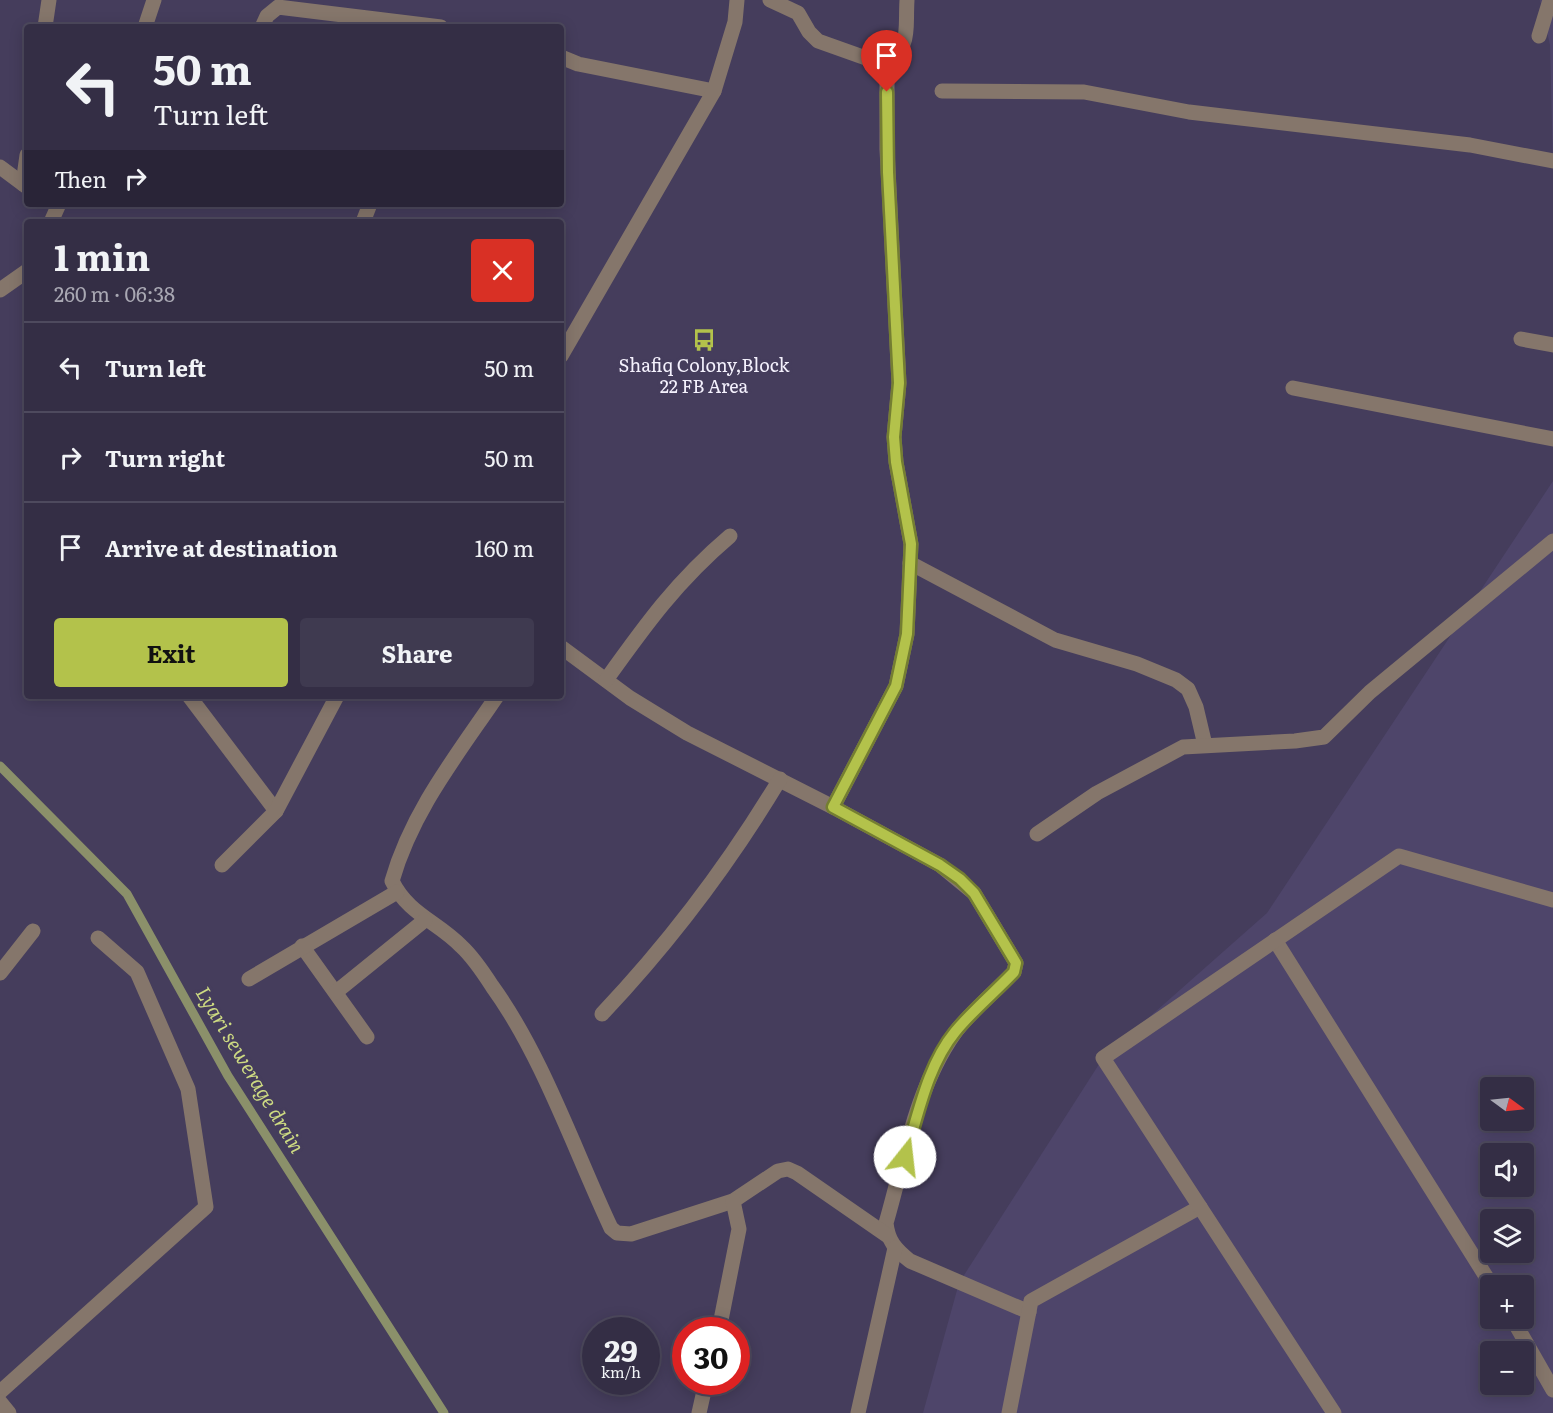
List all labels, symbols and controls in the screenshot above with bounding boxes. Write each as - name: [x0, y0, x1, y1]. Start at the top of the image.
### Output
- pin: [861, 30, 912, 92]
- text: 50 m: [153, 36, 252, 98]
- icon: arrive: [870, 39, 903, 72]
- icon: left: [54, 48, 132, 126]
- text: Turn left: [153, 93, 268, 133]
- text: Then: [54, 162, 107, 195]
- icon: right: [119, 162, 152, 195]
- text: 1 min: [54, 229, 150, 282]
- button: close: [471, 239, 534, 302]
- text: 260 m · 06:38: [54, 278, 175, 308]
- bus stop icon: Shafiq Colony,Block 22 FB Area: [691, 327, 717, 353]
- icon: left: [54, 351, 87, 384]
- text: Turn left: [105, 351, 206, 384]
- text: 50 m: [484, 351, 534, 384]
- place label: Shafiq Colony,Block 22 FB Area: [618, 351, 791, 399]
- icon: right: [54, 441, 87, 474]
- text: Turn right: [105, 441, 225, 474]
- text: 50 m: [484, 441, 534, 474]
- icon: arrive: [54, 531, 87, 564]
- text: Arrive at destination: [105, 531, 338, 564]
- text: 160 m: [475, 531, 534, 564]
- button: Exit: [54, 618, 288, 687]
- button: Share: [300, 618, 534, 687]
- water label: Lyari sewerage drain: [190, 980, 314, 1158]
- north arrow: [1480, 1077, 1534, 1131]
- map controls: [1480, 1077, 1534, 1395]
- position arrow: [873, 1125, 937, 1189]
- button: sound: [1480, 1143, 1534, 1197]
- button: layers: [1480, 1209, 1534, 1263]
- button: +: [1480, 1275, 1534, 1329]
- speed limit sign: 30: [672, 1317, 750, 1395]
- text: 29: [604, 1327, 638, 1371]
- button: −: [1480, 1341, 1534, 1395]
- text: km/h: [601, 1360, 641, 1383]

